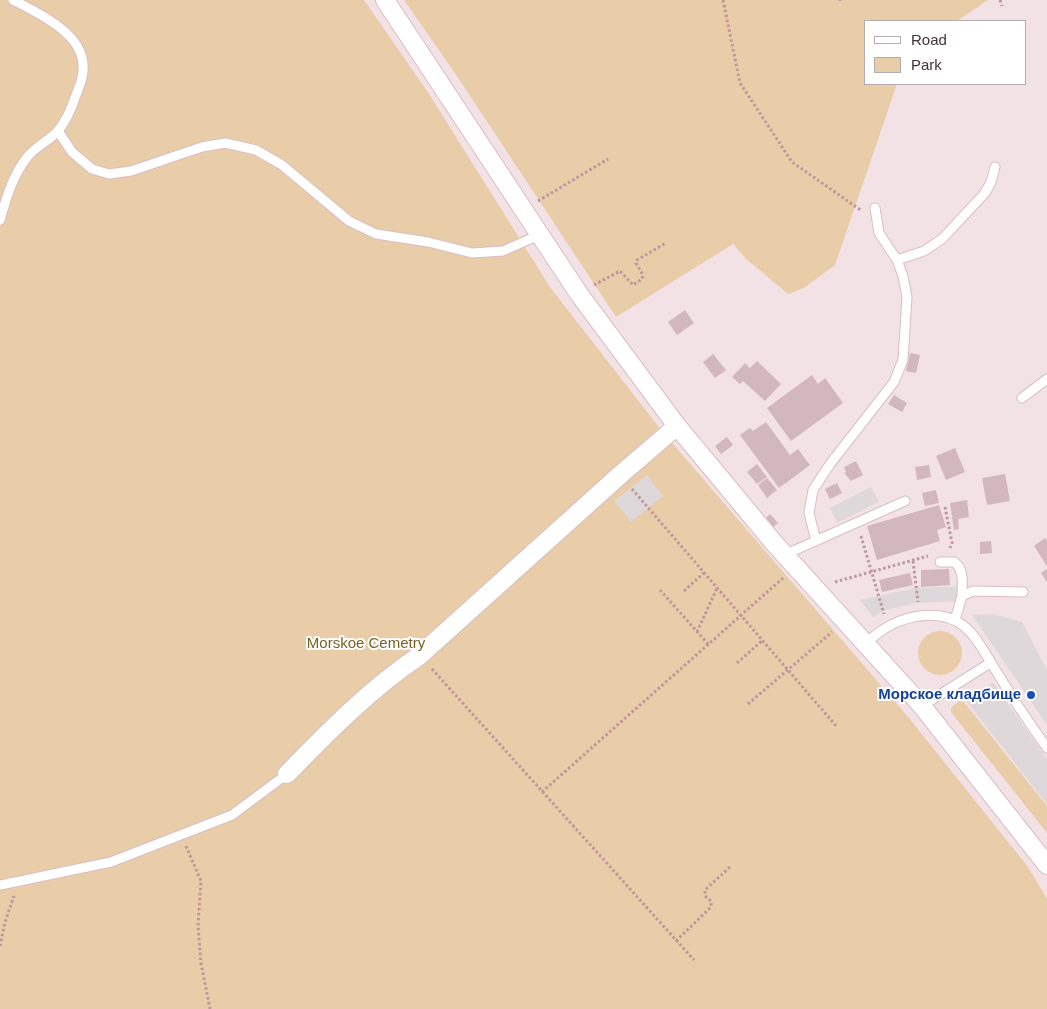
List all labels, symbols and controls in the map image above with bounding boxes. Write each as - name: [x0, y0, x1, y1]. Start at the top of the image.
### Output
- legend: [864, 20, 1027, 85]
- text: Road: [911, 31, 947, 48]
- text: Park: [911, 56, 942, 73]
- park label: Morskoe Cemetry: [307, 635, 425, 653]
- place label: Морское кладбище: [878, 686, 1021, 704]
- marker: Морское кладбище: [1025, 689, 1037, 701]

